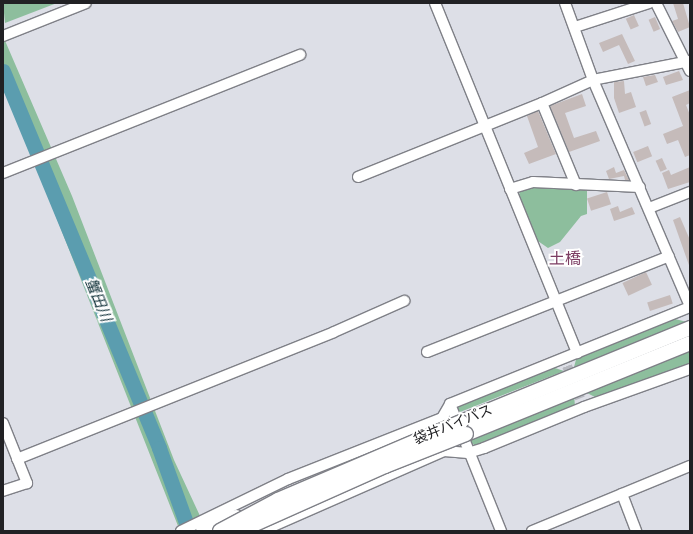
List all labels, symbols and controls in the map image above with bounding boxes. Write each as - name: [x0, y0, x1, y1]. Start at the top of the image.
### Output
- district label: 土橋: [549, 249, 581, 269]
- water label: 蟹田川: [81, 276, 115, 324]
- street label: 袋井バイパス: [411, 401, 495, 449]

